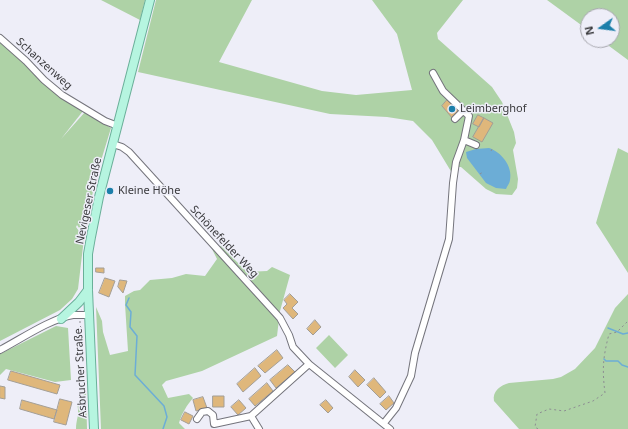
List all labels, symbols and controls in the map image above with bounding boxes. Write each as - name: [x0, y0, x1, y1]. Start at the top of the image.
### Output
- north arrow: [580, 8, 620, 48]
- text: N: [580, 25, 597, 37]
- street label: Schanzenweg: [13, 35, 75, 93]
- place label: Leimberghof: [460, 102, 526, 116]
- marker: Leimberghof: [447, 104, 457, 114]
- street label: Nevigeser Straße: [73, 156, 105, 246]
- place label: Kleine Höhe: [118, 184, 180, 198]
- marker: Kleine Höhe: [105, 186, 115, 196]
- street label: Schönefelder Weg: [187, 203, 261, 281]
- street label: Asbrucher Straße: [72, 328, 90, 418]

